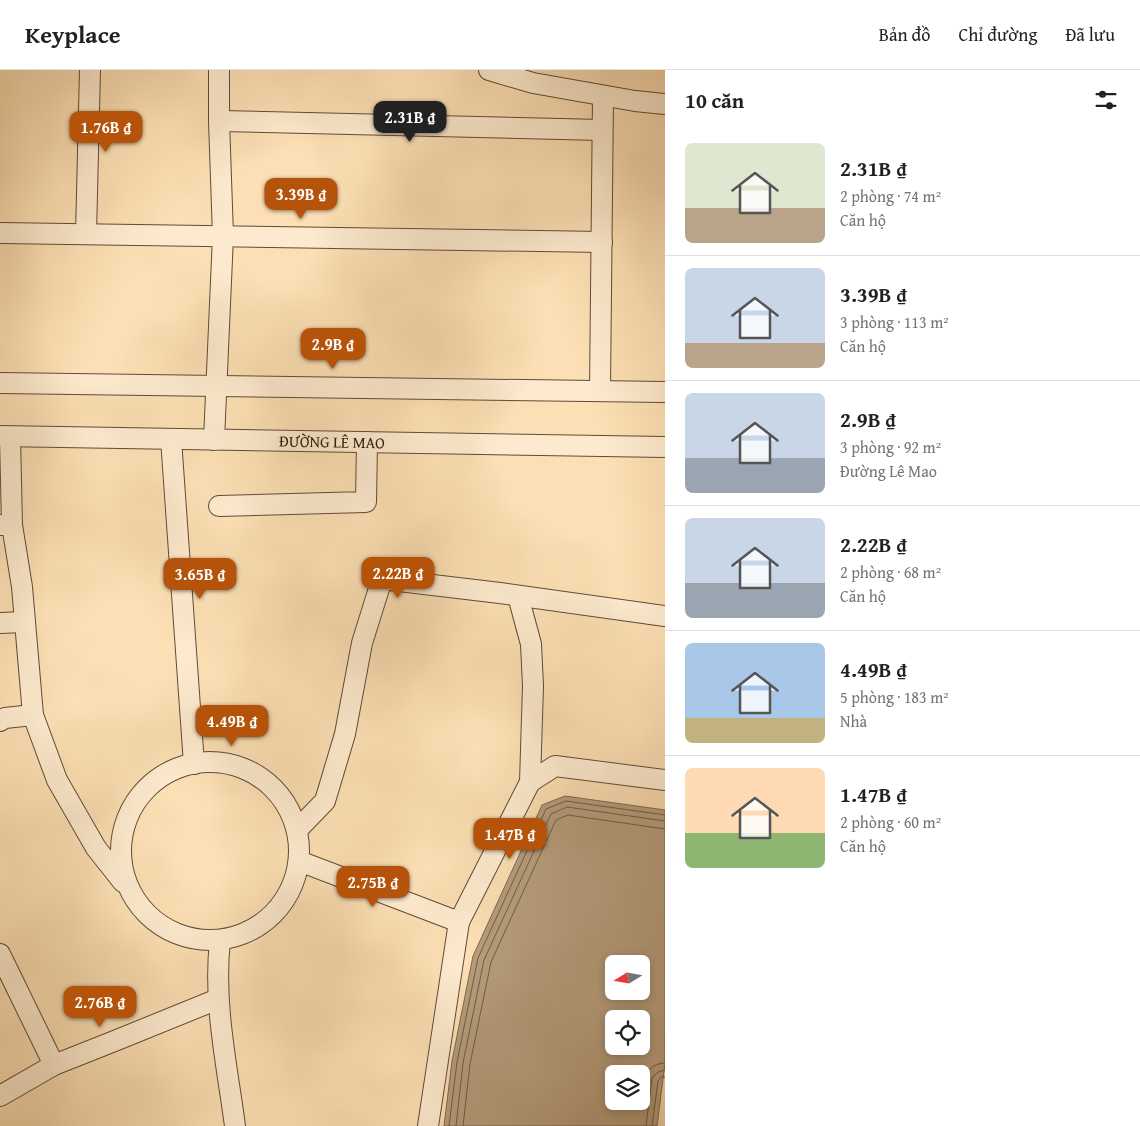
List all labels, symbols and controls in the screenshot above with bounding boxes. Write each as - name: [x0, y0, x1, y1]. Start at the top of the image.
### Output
- text: Keyplace: [25, 17, 121, 52]
- text: Bản đồ: [879, 21, 930, 48]
- text: Chỉ đường: [958, 21, 1037, 48]
- text: Đã lưu: [1065, 21, 1115, 48]
- text: 10 căn: [685, 85, 744, 116]
- icon: filters: [1092, 86, 1120, 114]
- pin: 2.31B ₫: [364, 100, 456, 143]
- text: 2.31B ₫: [384, 105, 436, 129]
- pin: 1.76B ₫: [60, 111, 152, 153]
- text: 1.76B ₫: [80, 115, 132, 139]
- text: 2.31B ₫: [840, 153, 907, 184]
- icon: home: [725, 163, 785, 223]
- pin: 3.39B ₫: [255, 178, 347, 220]
- text: 3.39B ₫: [275, 182, 327, 206]
- text: 2 phòng · 74 m²: [840, 184, 941, 208]
- text: Căn hộ: [840, 208, 886, 232]
- text: 3.39B ₫: [840, 279, 907, 310]
- icon: home: [725, 288, 785, 348]
- text: 3 phòng · 113 m²: [840, 310, 949, 334]
- pin: 2.9B ₫: [292, 328, 374, 370]
- text: 2.9B ₫: [312, 332, 354, 356]
- text: Căn hộ: [840, 334, 886, 358]
- text: 2.9B ₫: [840, 404, 896, 435]
- icon: home: [725, 413, 785, 473]
- street label: ĐƯỜNG LÊ MAO: [279, 429, 385, 454]
- text: 3 phòng · 92 m²: [840, 435, 941, 459]
- text: Đường Lê Mao: [840, 459, 937, 483]
- text: 2.22B ₫: [840, 529, 907, 560]
- icon: home: [725, 538, 785, 598]
- pin: 2.22B ₫: [352, 556, 444, 599]
- pin: 3.65B ₫: [154, 558, 246, 600]
- text: 2 phòng · 68 m²: [840, 560, 941, 584]
- text: 2.22B ₫: [372, 561, 424, 585]
- text: 3.65B ₫: [174, 562, 226, 586]
- text: Căn hộ: [840, 584, 886, 608]
- text: 4.49B ₫: [840, 654, 907, 685]
- icon: home: [725, 663, 785, 723]
- text: 5 phòng · 183 m²: [840, 685, 949, 709]
- pin: 4.49B ₫: [186, 704, 278, 747]
- text: 4.49B ₫: [206, 709, 258, 733]
- text: Nhà: [840, 709, 867, 733]
- text: 1.47B ₫: [840, 779, 907, 810]
- icon: home: [725, 788, 785, 848]
- text: 2 phòng · 60 m²: [840, 810, 941, 834]
- pin: 1.47B ₫: [464, 818, 556, 860]
- text: 1.47B ₫: [484, 822, 536, 846]
- text: Căn hộ: [840, 834, 886, 858]
- pin: 2.75B ₫: [327, 866, 419, 908]
- text: 2.75B ₫: [347, 870, 399, 894]
- north arrow: [605, 955, 650, 1000]
- map controls: [605, 955, 650, 1110]
- pin: 2.76B ₫: [54, 986, 146, 1028]
- text: 2.76B ₫: [74, 990, 126, 1014]
- button: locate: [605, 1010, 650, 1055]
- button: layers: [605, 1065, 650, 1110]

